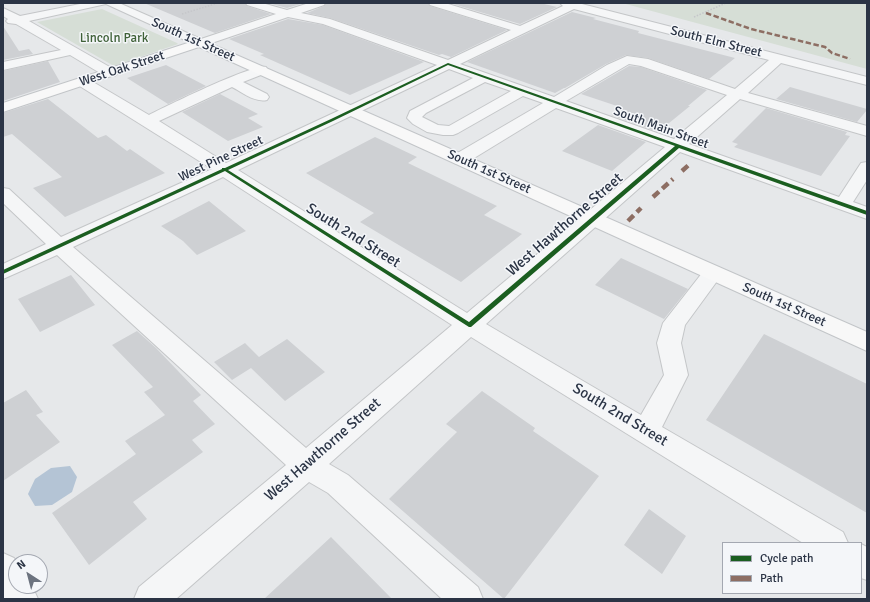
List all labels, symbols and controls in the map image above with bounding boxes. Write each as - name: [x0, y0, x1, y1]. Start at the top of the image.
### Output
- street label: South 1st Street: [149, 15, 237, 65]
- street label: South Elm Street: [669, 23, 763, 61]
- park label: Lincoln Park: [80, 31, 148, 47]
- street label: West Oak Street: [78, 48, 166, 90]
- street label: South Main Street: [611, 104, 711, 152]
- street label: West Pine Street: [176, 133, 266, 185]
- street label: South 1st Street: [445, 147, 533, 197]
- street label: West Hawthorne Street: [503, 170, 627, 280]
- street label: South 2nd Street: [303, 200, 403, 272]
- street label: South 1st Street: [740, 280, 828, 330]
- street label: South 2nd Street: [569, 380, 671, 450]
- street label: West Hawthorne Street: [261, 395, 385, 505]
- legend: [722, 542, 862, 594]
- text: Cycle path: [760, 551, 813, 566]
- north arrow: [8, 554, 48, 594]
- text: N: [14, 557, 28, 572]
- text: Path: [760, 571, 783, 586]

